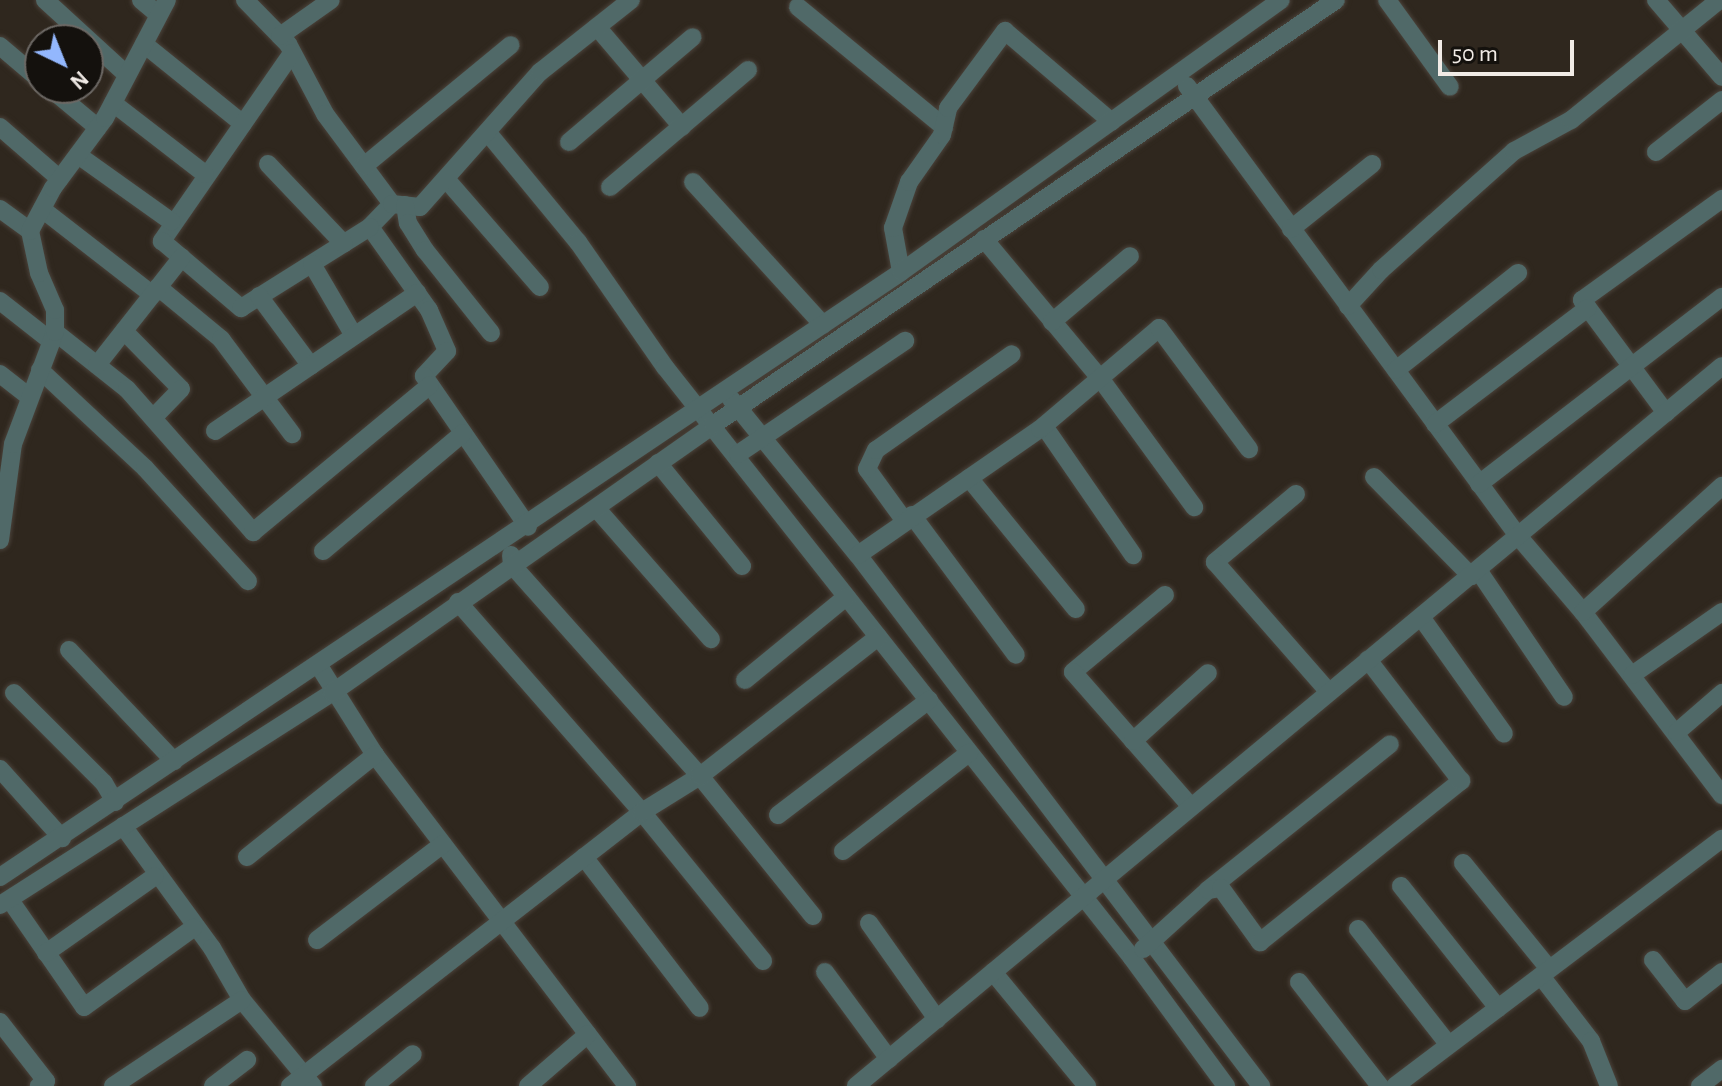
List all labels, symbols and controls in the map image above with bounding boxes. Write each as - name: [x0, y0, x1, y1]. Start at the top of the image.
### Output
- north arrow: [24, 24, 104, 104]
- scale bar: [1442, 24, 1578, 74]
- text: 50 m: [1452, 42, 1498, 66]
- text: N: [66, 67, 92, 93]

